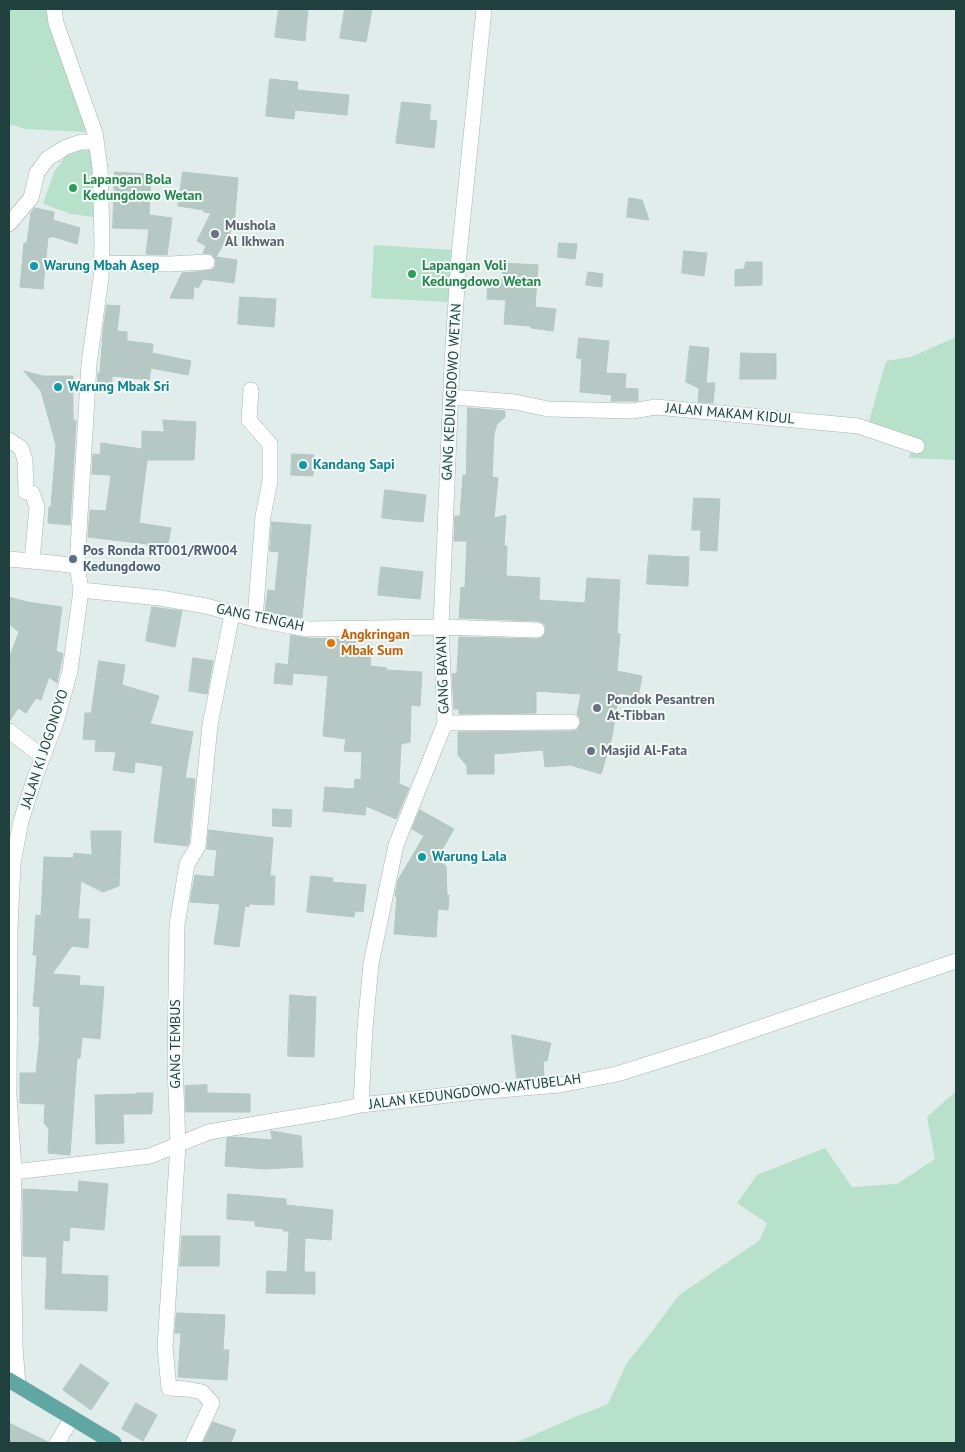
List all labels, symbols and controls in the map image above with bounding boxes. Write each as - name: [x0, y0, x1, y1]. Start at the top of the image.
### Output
- place label: Lapangan Bola Kedungdowo Wetan: [83, 172, 202, 204]
- marker: Lapangan Bola Kedungdowo Wetan: [67, 182, 79, 194]
- place label: Mushola Al Ikhwan: [225, 218, 284, 250]
- marker: Mushola Al Ikhwan: [209, 228, 221, 240]
- place label: Warung Mbah Asep: [44, 258, 159, 274]
- place label: Lapangan Voli Kedungdowo Wetan: [422, 258, 541, 290]
- marker: Warung Mbah Asep: [28, 260, 40, 272]
- marker: Lapangan Voli Kedungdowo Wetan: [406, 268, 418, 280]
- street label: GANG KEDUNGDOWO WETAN: [439, 303, 465, 481]
- place label: Warung Mbak Sri: [68, 379, 170, 395]
- marker: Warung Mbak Sri: [52, 381, 64, 393]
- street label: JALAN MAKAM KIDUL: [665, 400, 795, 428]
- place label: Kandang Sapi: [313, 457, 395, 473]
- marker: Kandang Sapi: [297, 459, 309, 471]
- place label: Pos Ronda RT001/RW004 Kedungdowo: [83, 543, 237, 576]
- marker: Pos Ronda RT001/RW004 Kedungdowo: [67, 553, 79, 565]
- street label: GANG TENGAH: [215, 600, 305, 636]
- place label: Angkringan Mbak Sum: [341, 627, 410, 660]
- street label: GANG BAYAN: [433, 636, 453, 714]
- marker: Angkringan Mbak Sum: [325, 637, 337, 649]
- street label: JALAN KI JOGONOYO: [18, 687, 72, 811]
- place label: Pondok Pesantren At-Tibban: [607, 692, 715, 724]
- marker: Pondok Pesantren At-Tibban: [591, 702, 603, 714]
- place label: Masjid Al-Fata: [601, 743, 687, 759]
- marker: Masjid Al-Fata: [585, 745, 597, 757]
- place label: Warung Lala: [432, 849, 507, 865]
- marker: Warung Lala: [416, 851, 428, 863]
- street label: GANG TEMBUS: [168, 999, 184, 1089]
- street label: JALAN KEDUNGDOWO-WATUBELAH: [368, 1071, 582, 1113]

